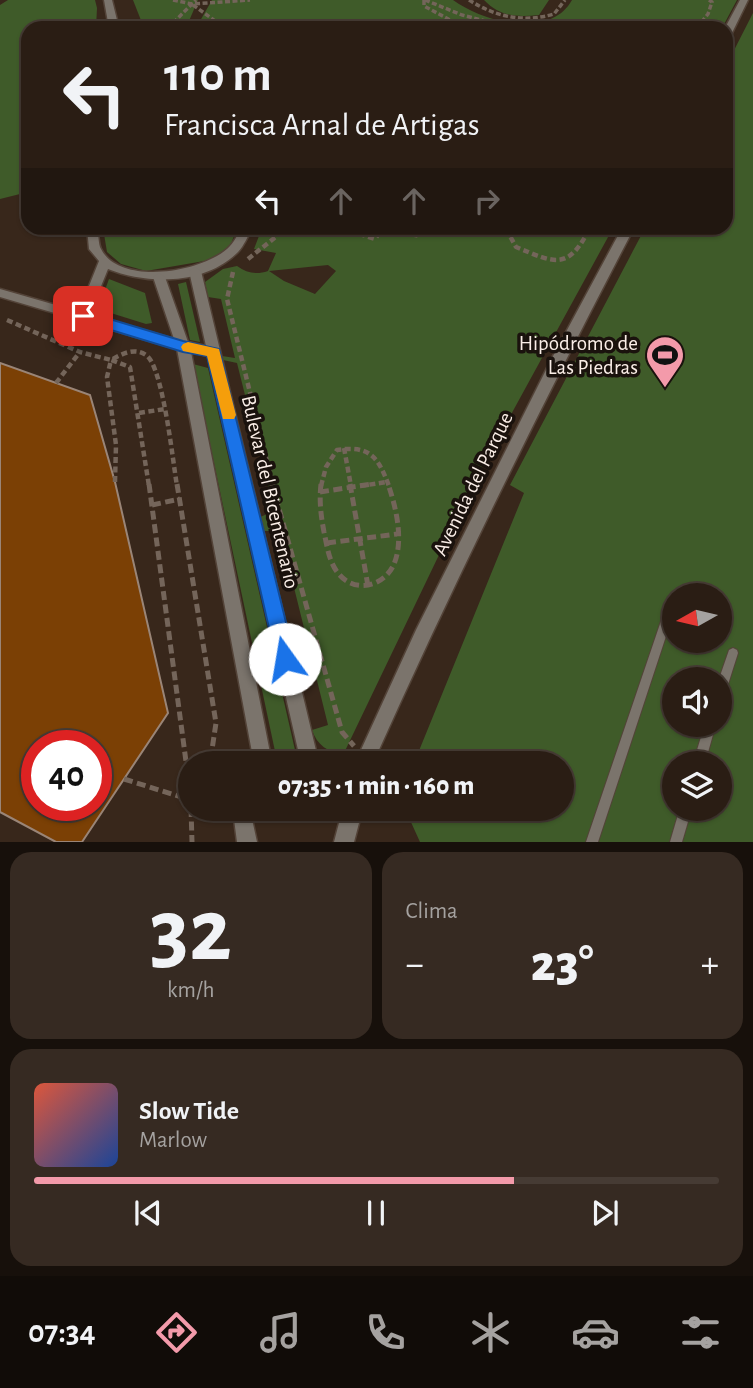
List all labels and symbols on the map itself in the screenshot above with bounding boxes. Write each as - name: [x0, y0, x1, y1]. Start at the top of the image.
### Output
- pin: [53, 286, 113, 346]
- place label: Hipódromo de Las Piedras: [519, 333, 638, 378]
- sports icon: Hipódromo de Las Piedras: [644, 334, 686, 389]
- street label: Bulevar del Bicentenario: [238, 393, 302, 591]
- street label: Avenida del Parque: [429, 409, 517, 559]
- north arrow: [662, 583, 732, 653]
- position arrow: [248, 622, 322, 696]
- speed limit sign: 40: [21, 730, 112, 821]

